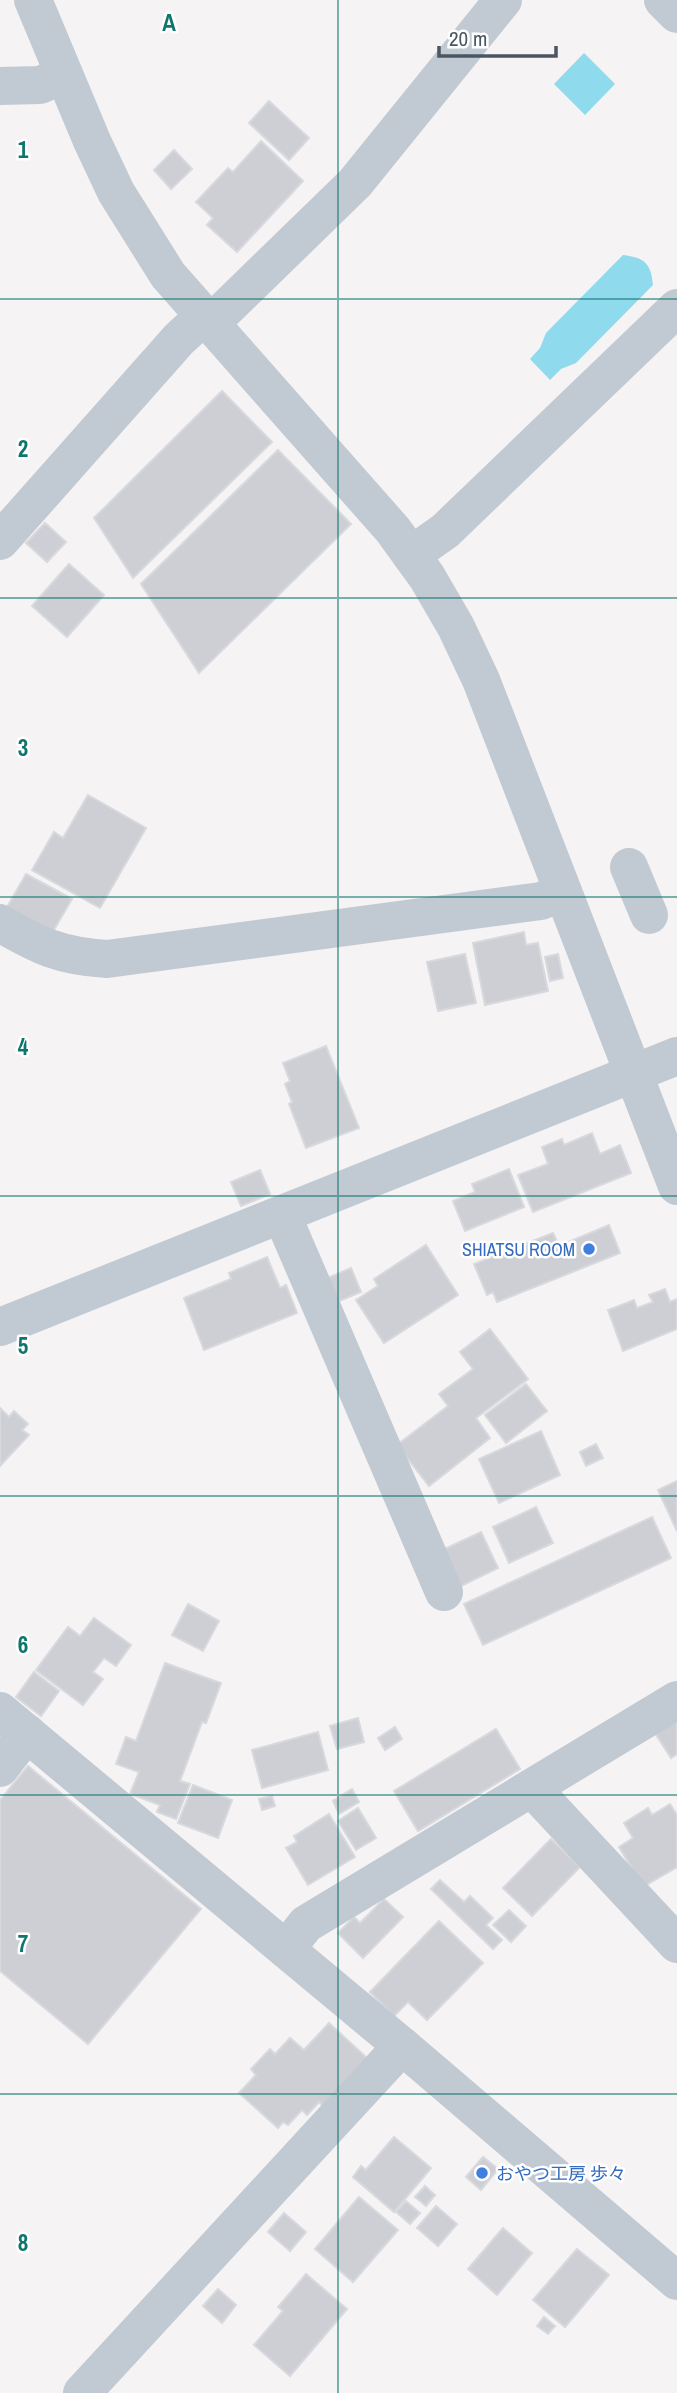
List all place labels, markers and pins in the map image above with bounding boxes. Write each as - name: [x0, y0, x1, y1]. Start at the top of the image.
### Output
- place label: SHIATSU ROOM: [462, 1237, 575, 1262]
- marker: SHIATSU ROOM: [581, 1241, 597, 1257]
- place label: おやつ工房 歩々: [496, 2161, 626, 2186]
- marker: おやつ工房 歩々: [474, 2165, 490, 2181]

